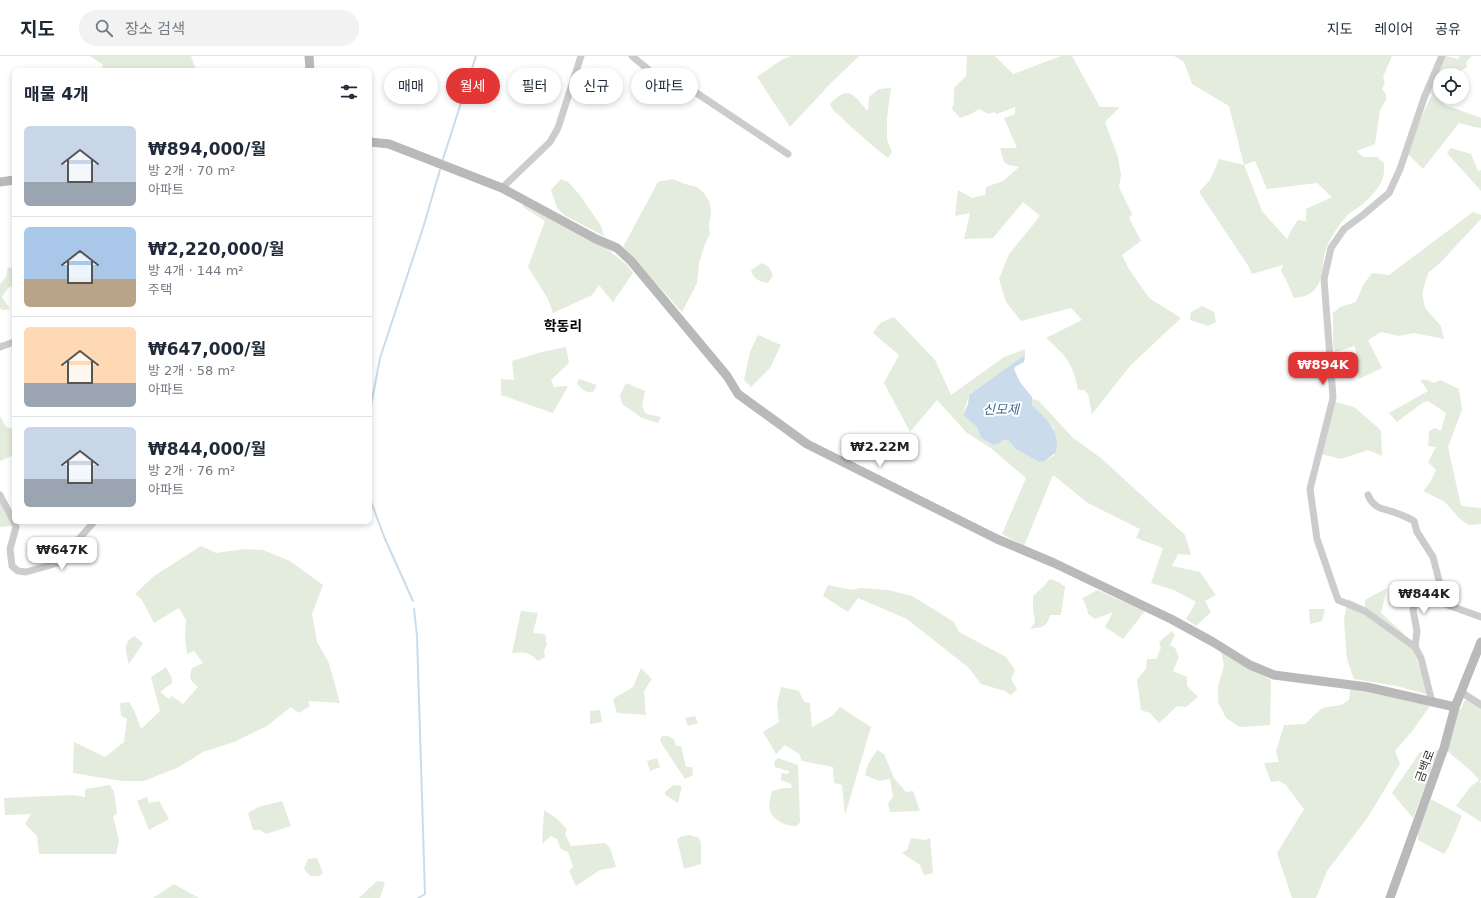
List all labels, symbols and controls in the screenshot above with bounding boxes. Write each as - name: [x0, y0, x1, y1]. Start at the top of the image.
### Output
- search box: [79, 10, 359, 46]
- icon: search: [93, 17, 115, 39]
- text: 지도: [20, 18, 55, 40]
- text: 장소 검색: [125, 20, 185, 38]
- text: 지도: [1327, 21, 1353, 37]
- text: 레이어: [1375, 21, 1413, 37]
- text: 공유: [1435, 21, 1461, 37]
- chip: 매매: [384, 68, 438, 104]
- chip: 월세: [446, 68, 500, 104]
- chip: 필터: [508, 68, 561, 104]
- chip: 신규: [569, 68, 623, 104]
- chip: 아파트: [631, 68, 698, 104]
- map controls: [1433, 68, 1469, 104]
- button: locate: [1433, 68, 1469, 104]
- icon: filters: [338, 81, 360, 103]
- text: 매물 4개: [24, 84, 89, 104]
- text: ₩894,000/월: [148, 139, 266, 159]
- icon: home: [56, 142, 104, 190]
- text: 방 2개 · 70 m²: [148, 163, 235, 178]
- text: 아파트: [148, 182, 184, 197]
- text: ₩2,220,000/월: [148, 239, 284, 259]
- icon: home: [56, 243, 104, 291]
- text: 방 4개 · 144 m²: [148, 263, 244, 278]
- text: 주택: [148, 282, 172, 297]
- district label: 학동리: [544, 318, 582, 334]
- text: ₩647,000/월: [148, 339, 266, 359]
- icon: home: [56, 343, 104, 391]
- pin: ₩894K: [1295, 352, 1351, 386]
- text: ₩894K: [1297, 357, 1349, 372]
- text: 방 2개 · 58 m²: [148, 363, 235, 378]
- text: 아파트: [148, 382, 184, 397]
- water label: 신모제: [983, 402, 1021, 417]
- pin: ₩2.22M: [847, 434, 913, 468]
- text: ₩844,000/월: [148, 439, 266, 459]
- text: ₩2.22M: [850, 439, 910, 454]
- icon: home: [56, 443, 104, 491]
- text: 방 2개 · 76 m²: [148, 463, 235, 478]
- text: 아파트: [148, 482, 184, 497]
- pin: ₩647K: [34, 537, 90, 571]
- text: ₩647K: [36, 542, 88, 557]
- pin: ₩844K: [1396, 581, 1452, 615]
- text: ₩844K: [1398, 586, 1450, 601]
- street label: 금백로: [1413, 748, 1437, 784]

